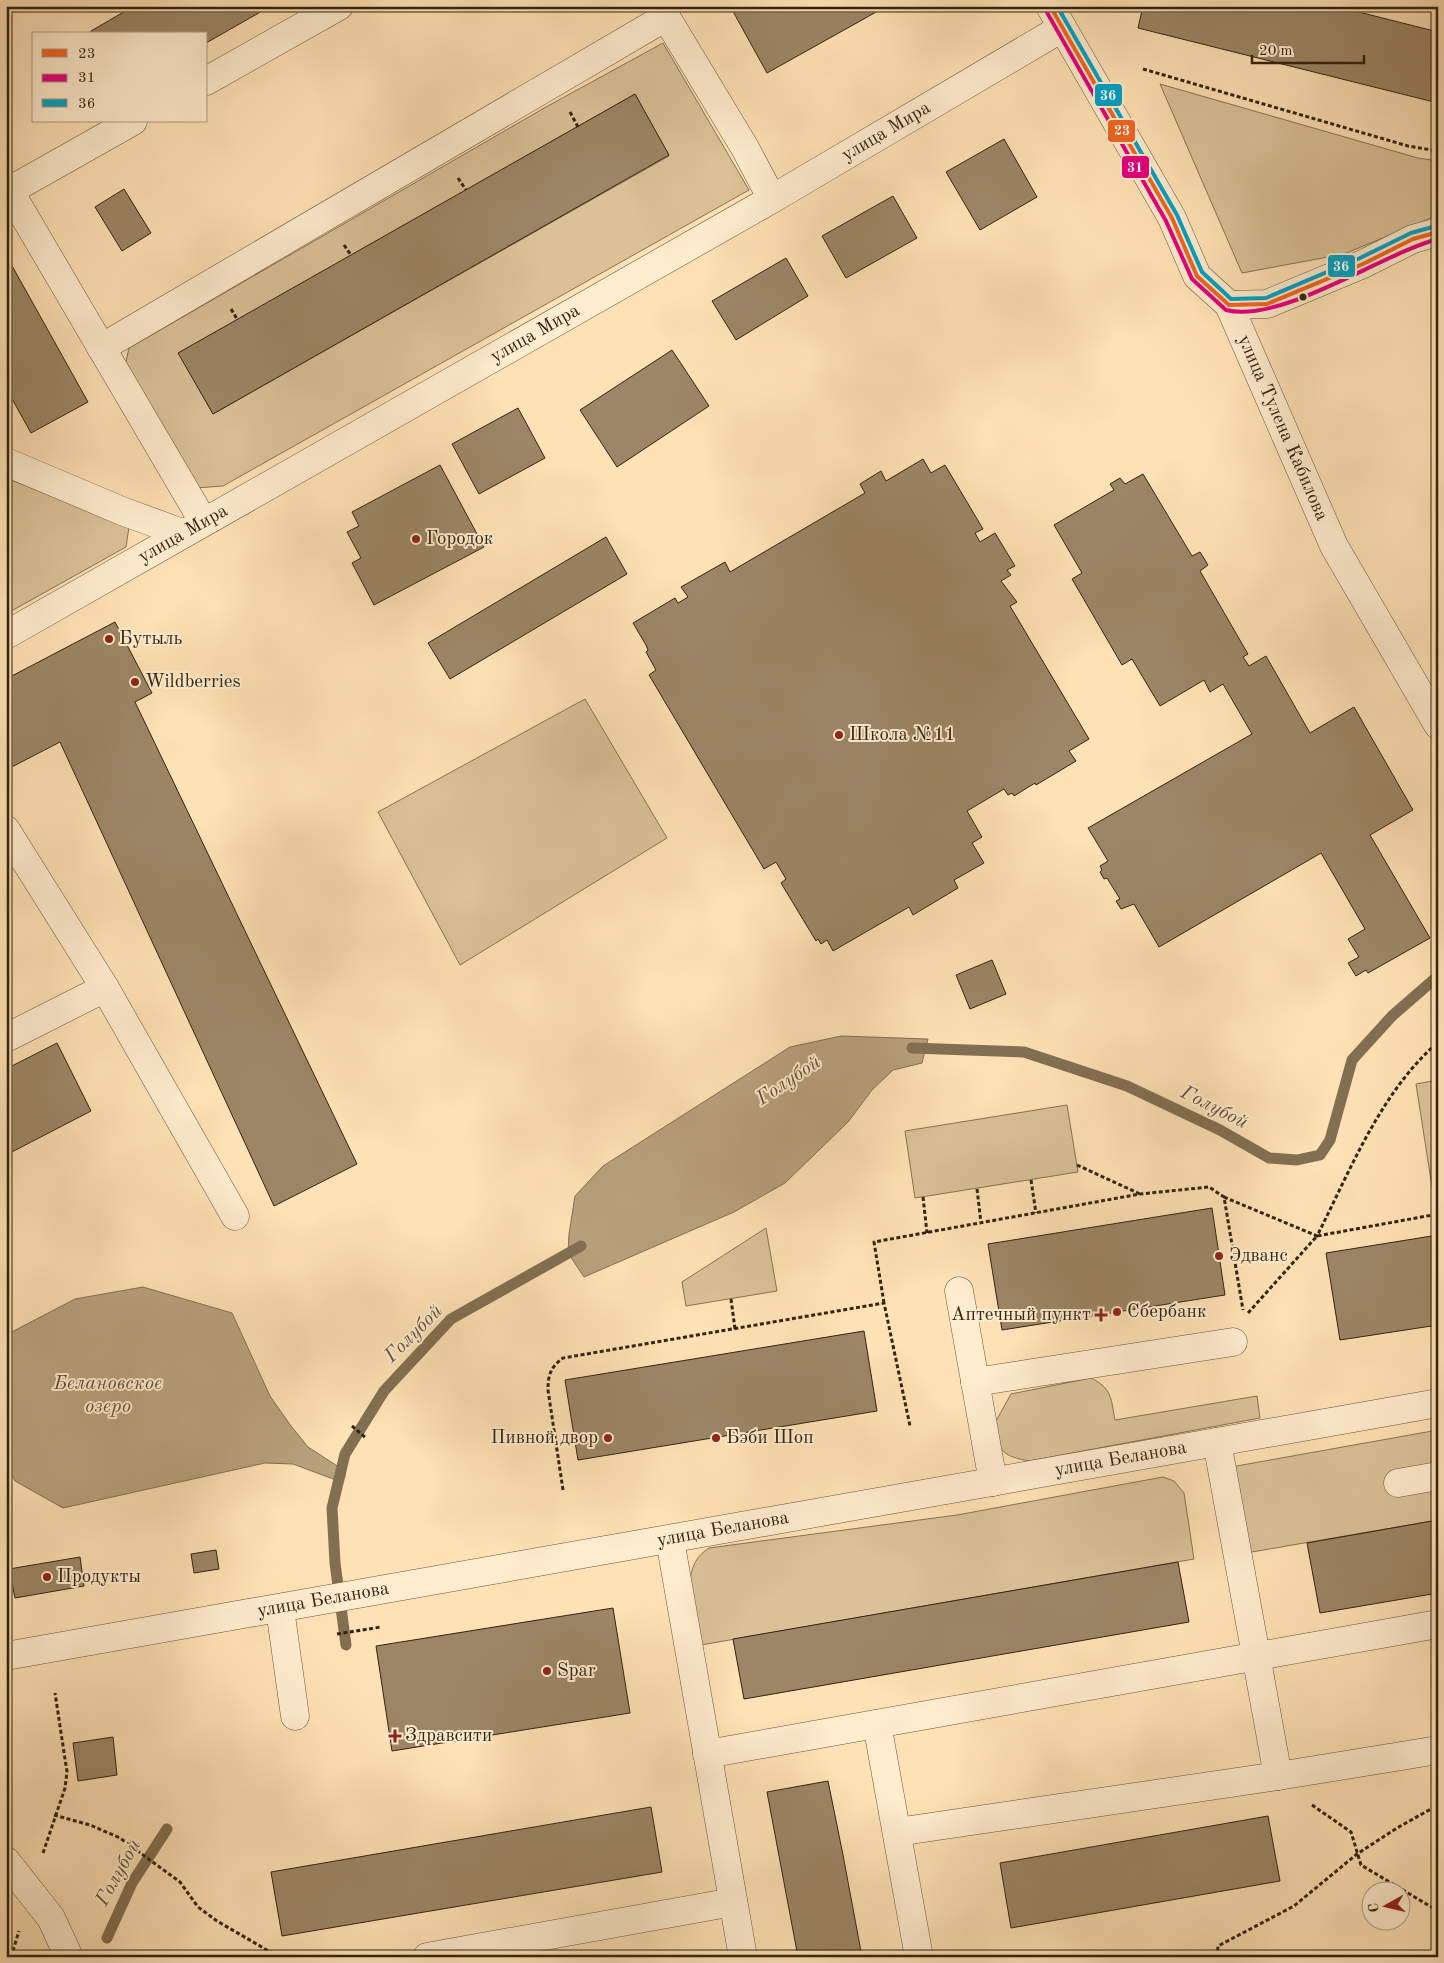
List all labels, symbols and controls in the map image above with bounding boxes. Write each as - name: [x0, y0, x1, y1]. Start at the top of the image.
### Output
- legend: [32, 32, 208, 122]
- scale bar: [1252, 32, 1364, 64]
- text: 20 m: [1259, 44, 1293, 59]
- text: 23: [78, 47, 95, 62]
- text: 31: [78, 71, 95, 86]
- line badge: 36: [1094, 83, 1123, 107]
- text: 36: [1100, 89, 1116, 103]
- text: 36: [78, 97, 95, 112]
- street label: улица Мира: [839, 98, 934, 165]
- line badge: 23: [1107, 119, 1136, 143]
- text: 23: [1114, 124, 1130, 138]
- line badge: 31: [1121, 155, 1150, 179]
- text: 31: [1127, 161, 1143, 175]
- line badge: 36: [1327, 254, 1356, 278]
- text: 36: [1333, 260, 1349, 274]
- unlabelled marker: [1298, 292, 1308, 302]
- street label: улица Мира: [487, 301, 584, 367]
- street label: улица Тулена Кабилова: [1234, 332, 1332, 524]
- street label: улица Мира: [135, 501, 232, 567]
- place label: Городок: [426, 530, 494, 549]
- marker: Городок: [410, 533, 422, 545]
- place label: Бутыль: [119, 630, 183, 649]
- marker: Бутыль: [103, 633, 115, 645]
- place label: Wildberries: [145, 673, 241, 692]
- marker: Wildberries: [129, 676, 141, 688]
- place label: Школа №11: [849, 726, 956, 745]
- marker: Школа №11: [833, 729, 845, 741]
- water label: Голубой: [752, 1052, 825, 1110]
- water label: Голубой: [1176, 1082, 1251, 1133]
- place label: Эдванс: [1229, 1247, 1288, 1266]
- marker: Эдванс: [1213, 1250, 1225, 1262]
- water label: Голубой: [380, 1301, 447, 1368]
- place label: Сбербанк: [1127, 1303, 1207, 1322]
- place label: Аптечный пункт: [951, 1306, 1091, 1325]
- marker: Сбербанк: [1111, 1306, 1123, 1318]
- marker: Аптечный пункт: [1095, 1309, 1107, 1321]
- water label: Белановское озеро: [53, 1374, 162, 1417]
- place label: Пивной двор: [491, 1429, 598, 1448]
- place label: Бэби Шоп: [726, 1429, 814, 1448]
- marker: Пивной двор: [602, 1432, 614, 1444]
- marker: Бэби Шоп: [710, 1432, 722, 1444]
- street label: улица Беланова: [1053, 1438, 1189, 1480]
- street label: улица Беланова: [656, 1508, 791, 1550]
- place label: Продукты: [57, 1568, 141, 1587]
- marker: Продукты: [41, 1571, 53, 1583]
- street label: улица Беланова: [256, 1579, 391, 1621]
- place label: Spar: [557, 1662, 596, 1681]
- marker: Spar: [541, 1665, 553, 1677]
- place label: Здравсити: [405, 1727, 492, 1746]
- marker: Здравсити: [389, 1730, 401, 1742]
- water label: Голубой: [92, 1836, 145, 1911]
- north arrow: [1362, 1880, 1412, 1930]
- text: С: [1367, 1902, 1382, 1913]

